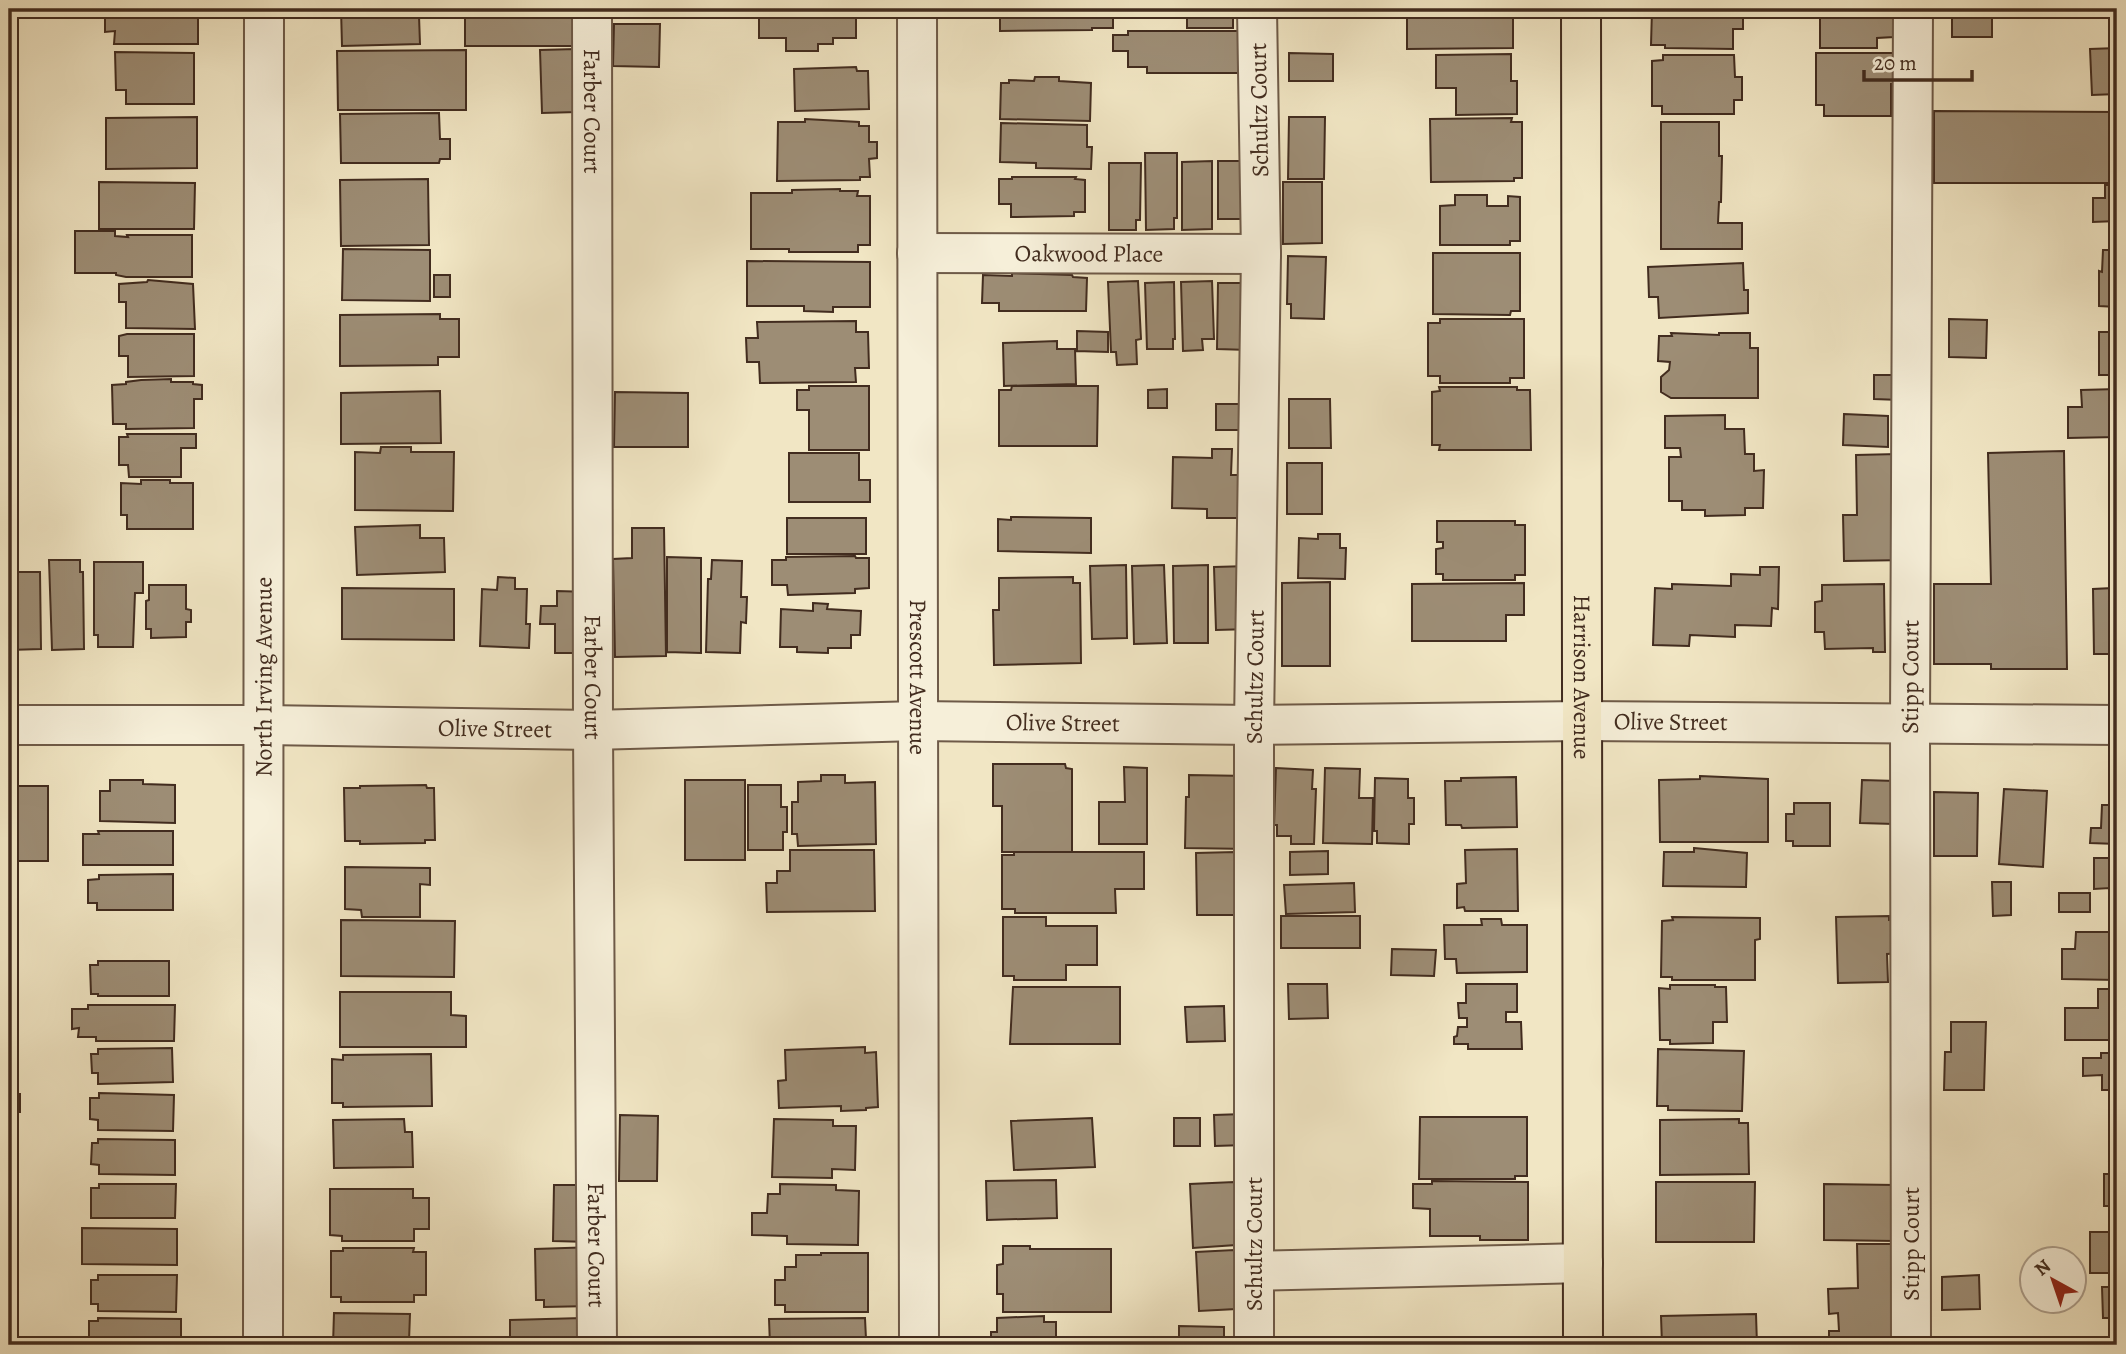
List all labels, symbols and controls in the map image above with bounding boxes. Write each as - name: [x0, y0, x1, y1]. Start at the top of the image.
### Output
- scale bar: [1864, 38, 1972, 82]
- street label: Schultz Court: [1242, 42, 1276, 177]
- street label: Farber Court: [576, 48, 608, 174]
- text: 20 m: [1874, 49, 1917, 77]
- street label: Oakwood Place: [1015, 237, 1163, 270]
- street label: North Irving Avenue: [247, 577, 280, 777]
- street label: Harrison Avenue: [1566, 594, 1598, 760]
- street label: Prescott Avenue: [902, 599, 934, 755]
- street label: Schultz Court: [1238, 609, 1272, 744]
- street label: Farber Court: [577, 614, 609, 740]
- street label: Stipp Court: [1894, 620, 1926, 734]
- street label: Olive Street: [1614, 705, 1728, 738]
- street label: Olive Street: [1006, 706, 1120, 739]
- street label: Olive Street: [438, 712, 552, 745]
- street label: Schultz Court: [1238, 1177, 1270, 1311]
- street label: Farber Court: [580, 1182, 613, 1308]
- street label: Stipp Court: [1895, 1187, 1927, 1301]
- north arrow: [2018, 1246, 2088, 1316]
- text: N: [2029, 1253, 2056, 1282]

